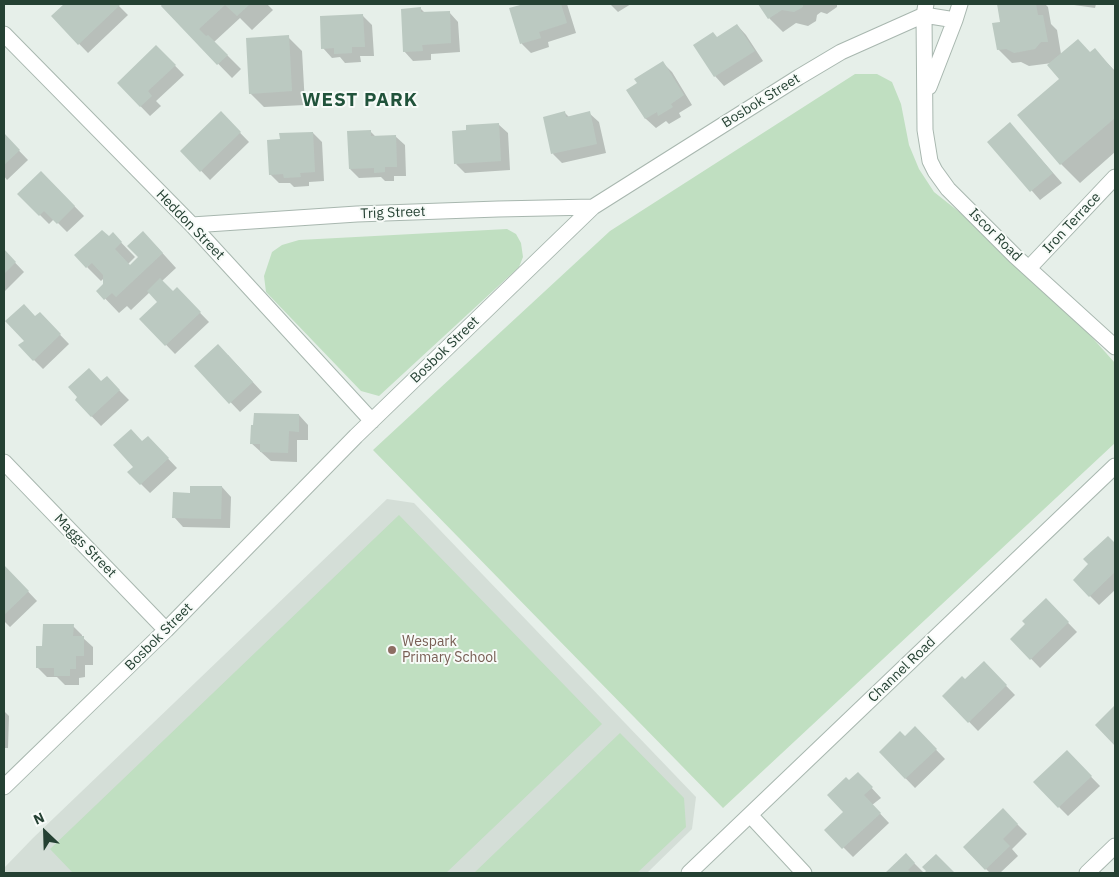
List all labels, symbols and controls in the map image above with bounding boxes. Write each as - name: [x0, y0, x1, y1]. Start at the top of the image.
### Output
- street label: Bosbok Street: [719, 70, 803, 132]
- district label: WEST PARK: [301, 90, 419, 112]
- street label: Heddon Street: [152, 186, 228, 264]
- street label: Iron Terrace: [1040, 189, 1104, 257]
- street label: Trig Street: [360, 203, 426, 223]
- street label: Iscor Road: [965, 205, 1025, 265]
- street label: Bosbok Street: [407, 313, 483, 387]
- street label: Maggs Street: [50, 511, 120, 581]
- street label: Bosbok Street: [122, 600, 196, 674]
- place label: Wespark Primary School: [402, 634, 497, 666]
- street label: Channel Road: [865, 634, 939, 706]
- marker: Wespark Primary School: [386, 644, 398, 656]
- north arrow: [20, 807, 70, 857]
- text: N: [31, 808, 47, 829]

